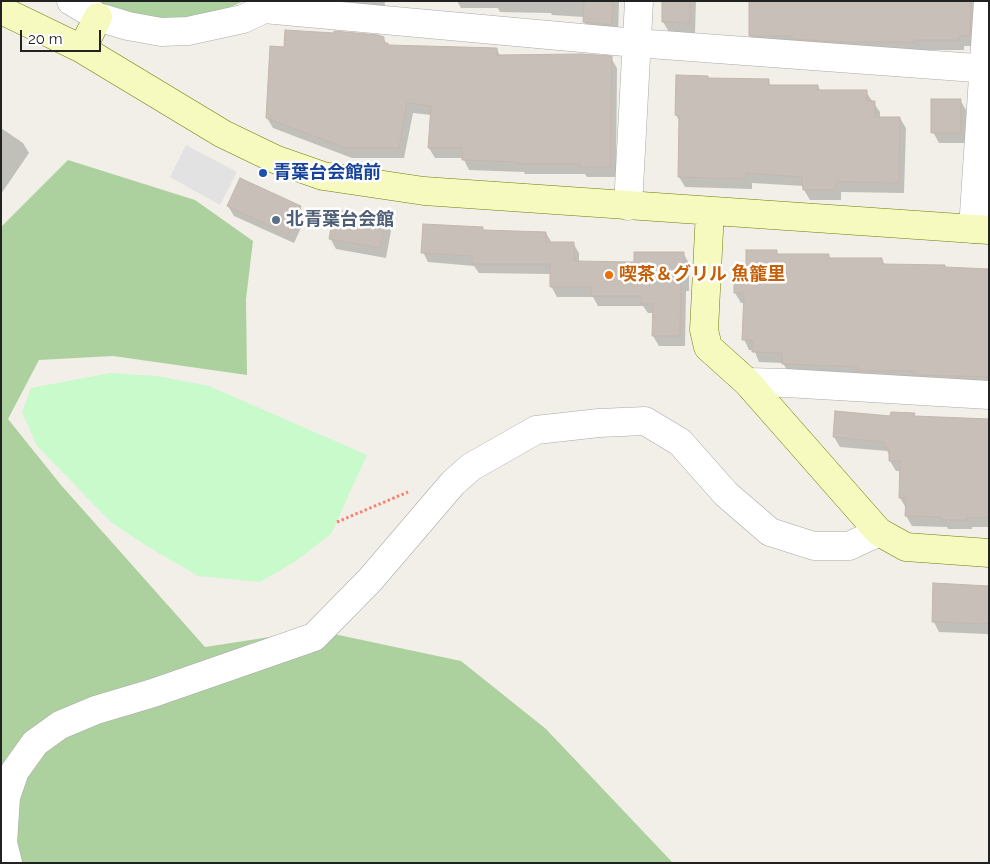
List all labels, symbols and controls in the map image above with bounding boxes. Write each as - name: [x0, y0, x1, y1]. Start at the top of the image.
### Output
- scale bar: [22, 20, 104, 52]
- text: 20 m: [28, 30, 63, 48]
- place label: 青葉台会館前: [273, 162, 381, 184]
- marker: 青葉台会館前: [257, 167, 269, 179]
- place label: 北青葉台会館: [286, 209, 394, 231]
- marker: 北青葉台会館: [270, 214, 282, 226]
- place label: 喫茶＆グリル 魚籠里: [619, 264, 785, 286]
- marker: 喫茶＆グリル 魚籠里: [603, 269, 615, 281]

